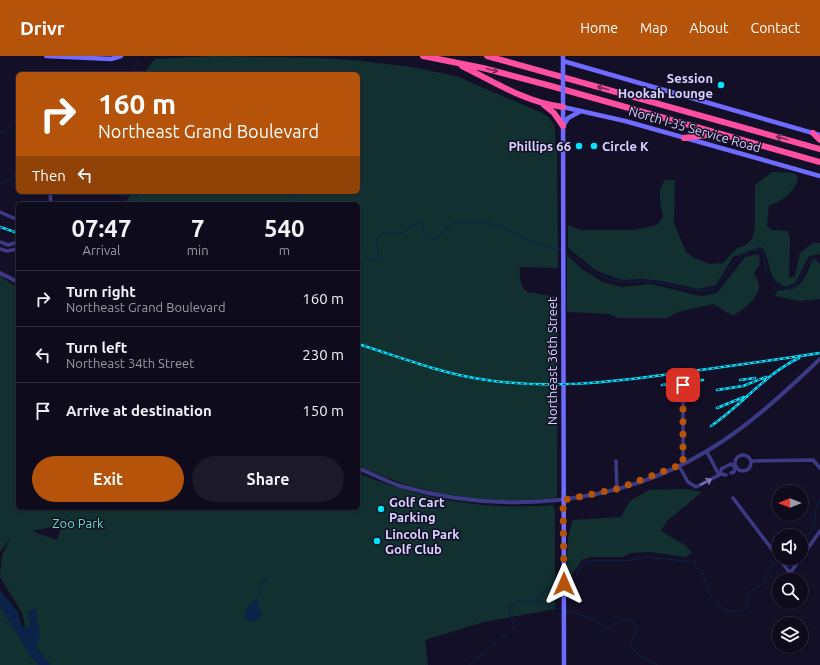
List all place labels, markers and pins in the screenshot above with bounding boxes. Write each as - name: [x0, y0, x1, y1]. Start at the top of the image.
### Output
- place label: Session Hookah Lounge: [618, 71, 713, 100]
- marker: Session Hookah Lounge: [716, 80, 726, 90]
- place label: Phillips 66: [508, 139, 571, 153]
- place label: Circle K: [602, 139, 649, 153]
- marker: Phillips 66: [574, 141, 584, 151]
- marker: Circle K: [589, 141, 599, 151]
- pin: [666, 368, 700, 402]
- place label: Golf Cart Parking: [389, 495, 445, 524]
- marker: Golf Cart Parking: [376, 504, 386, 514]
- place label: Lincoln Park Golf Club: [385, 527, 460, 556]
- marker: Lincoln Park Golf Club: [372, 536, 382, 546]

